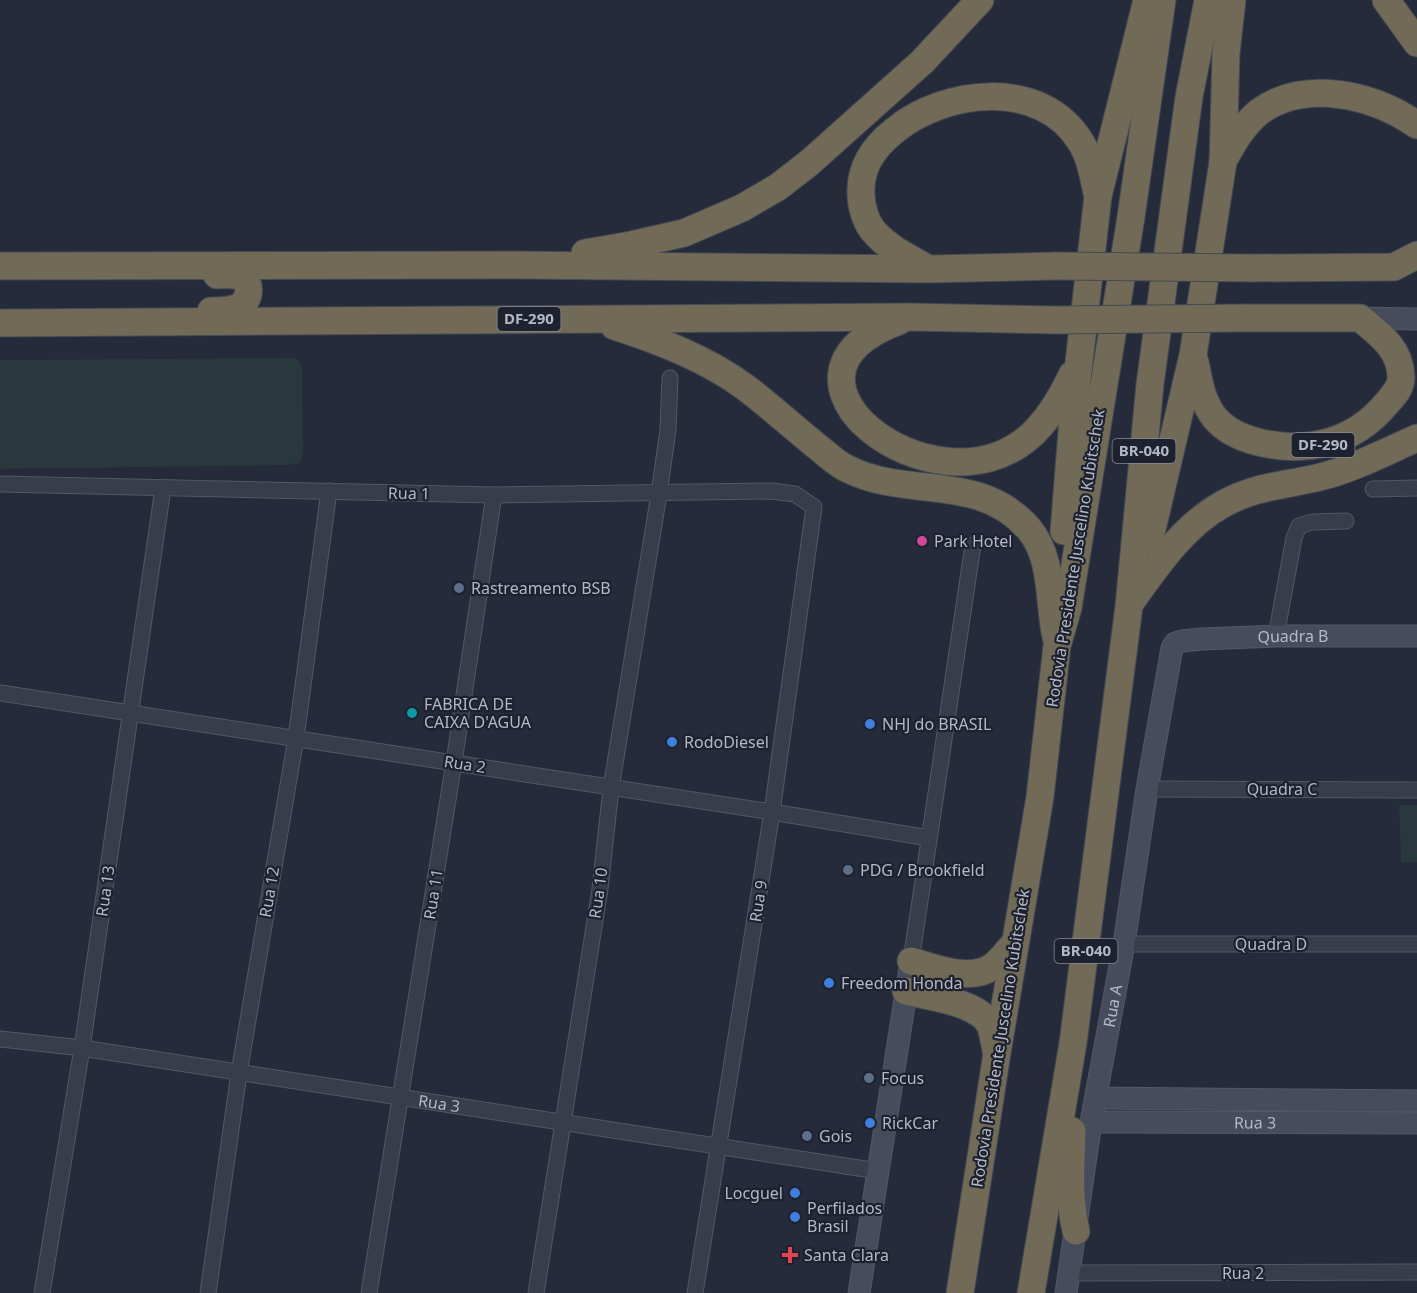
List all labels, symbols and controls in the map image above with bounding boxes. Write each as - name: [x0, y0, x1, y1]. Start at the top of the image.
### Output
- road number: DF-290: [498, 307, 560, 331]
- street label: Rodovia Presidente Juscelino Kubitschek: [1041, 407, 1110, 709]
- road number: DF-290: [1292, 433, 1354, 457]
- road number: BR-040: [1112, 439, 1176, 463]
- street label: Rua 1: [388, 482, 430, 504]
- place label: Park Hotel: [934, 530, 1012, 552]
- marker: Park Hotel: [915, 534, 929, 548]
- place label: Rastreamento BSB: [471, 577, 611, 599]
- marker: Rastreamento BSB: [452, 581, 466, 595]
- street label: Quadra B: [1257, 625, 1329, 648]
- place label: FABRICA DE CAIXA D'AGUA: [424, 693, 532, 733]
- marker: FABRICA DE CAIXA D'AGUA: [405, 706, 419, 720]
- place label: NHJ do BRASIL: [882, 713, 991, 735]
- marker: NHJ do BRASIL: [863, 717, 877, 731]
- place label: RodoDiesel: [684, 731, 769, 753]
- marker: RodoDiesel: [665, 735, 679, 749]
- street label: Rua 2: [442, 750, 488, 778]
- street label: Quadra C: [1247, 778, 1317, 800]
- place label: PDG / Brookfield: [860, 859, 985, 881]
- marker: PDG / Brookfield: [841, 863, 855, 877]
- street label: Rua 13: [91, 864, 119, 918]
- street label: Rua 12: [254, 865, 284, 919]
- street label: Rua 10: [584, 866, 612, 920]
- street label: Rua 11: [418, 867, 448, 921]
- street label: Rua 9: [744, 878, 772, 924]
- street label: Rodovia Presidente Juscelino Kubitschek: [966, 887, 1035, 1189]
- street label: Quadra D: [1235, 933, 1307, 955]
- road number: BR-040: [1054, 939, 1118, 963]
- place label: Freedom Honda: [841, 972, 963, 994]
- marker: Freedom Honda: [822, 976, 836, 990]
- street label: Rua A: [1098, 982, 1127, 1029]
- place label: Focus: [881, 1067, 924, 1089]
- marker: Focus: [862, 1071, 876, 1085]
- street label: Rua 3: [417, 1089, 462, 1117]
- street label: Rua 3: [1234, 1111, 1276, 1134]
- place label: RickCar: [882, 1112, 938, 1134]
- marker: RickCar: [863, 1116, 877, 1130]
- place label: Gois: [819, 1125, 852, 1147]
- marker: Gois: [800, 1129, 814, 1143]
- place label: Locguel: [724, 1182, 783, 1204]
- marker: Locguel: [788, 1186, 802, 1200]
- place label: Perfilados Brasil: [807, 1197, 882, 1237]
- marker: Perfilados Brasil: [788, 1210, 802, 1224]
- place label: Santa Clara: [804, 1244, 889, 1266]
- marker: Santa Clara: [781, 1246, 799, 1264]
- street label: Rua 2: [1222, 1262, 1264, 1284]

